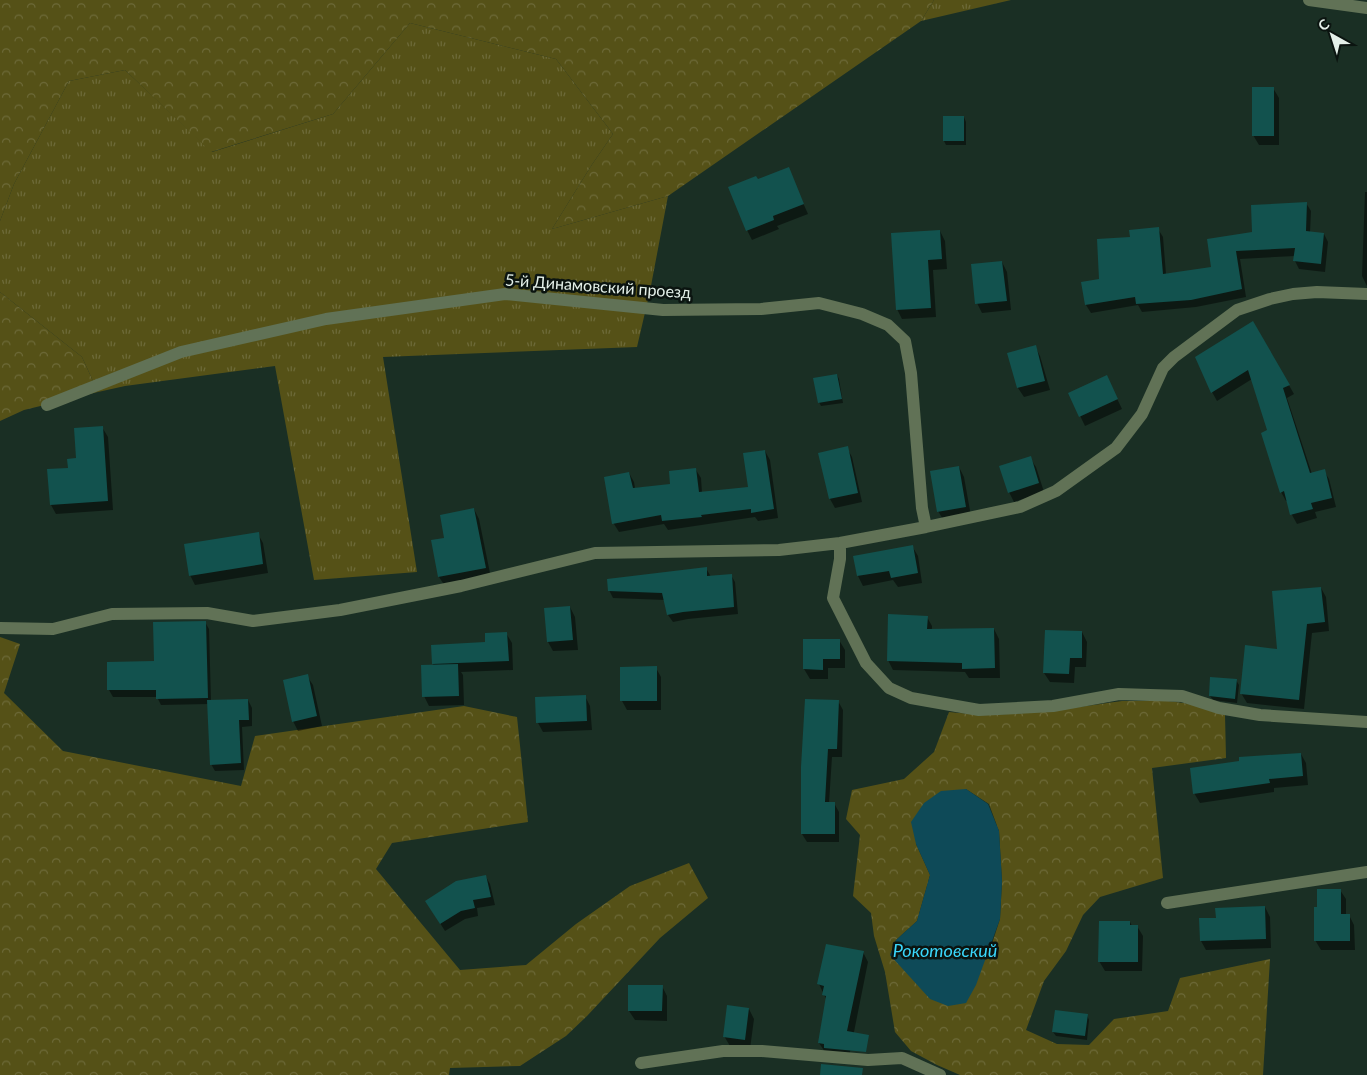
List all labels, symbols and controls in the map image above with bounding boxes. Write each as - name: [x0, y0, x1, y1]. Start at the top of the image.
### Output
- north arrow: [1307, 10, 1357, 60]
- text: С: [1315, 15, 1333, 34]
- street label: 5-й Динамовский проезд: [504, 270, 692, 301]
- water label: Рокотовский: [893, 939, 997, 961]

